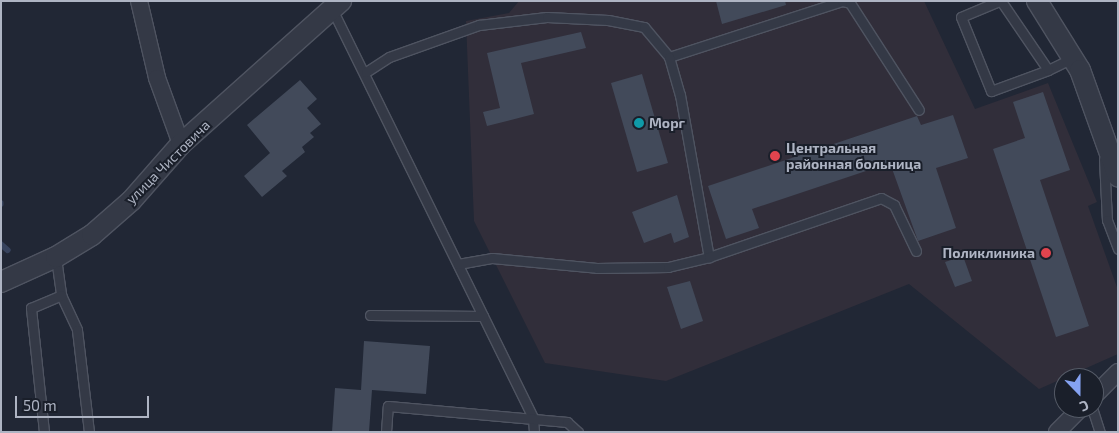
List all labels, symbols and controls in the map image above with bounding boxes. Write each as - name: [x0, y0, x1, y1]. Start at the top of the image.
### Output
- place label: Морг: [649, 115, 685, 131]
- street label: улица Чистовича: [122, 116, 214, 208]
- marker: Морг: [633, 117, 645, 129]
- place label: Центральная районная больница: [786, 140, 921, 172]
- marker: Центральная районная больница: [768, 149, 782, 163]
- place label: Поликлиника: [943, 245, 1035, 261]
- marker: Поликлиника: [1039, 246, 1053, 260]
- north arrow: [1054, 368, 1104, 418]
- scale bar: [18, 386, 151, 418]
- text: 50 m: [23, 396, 57, 414]
- text: С: [1077, 397, 1091, 416]

